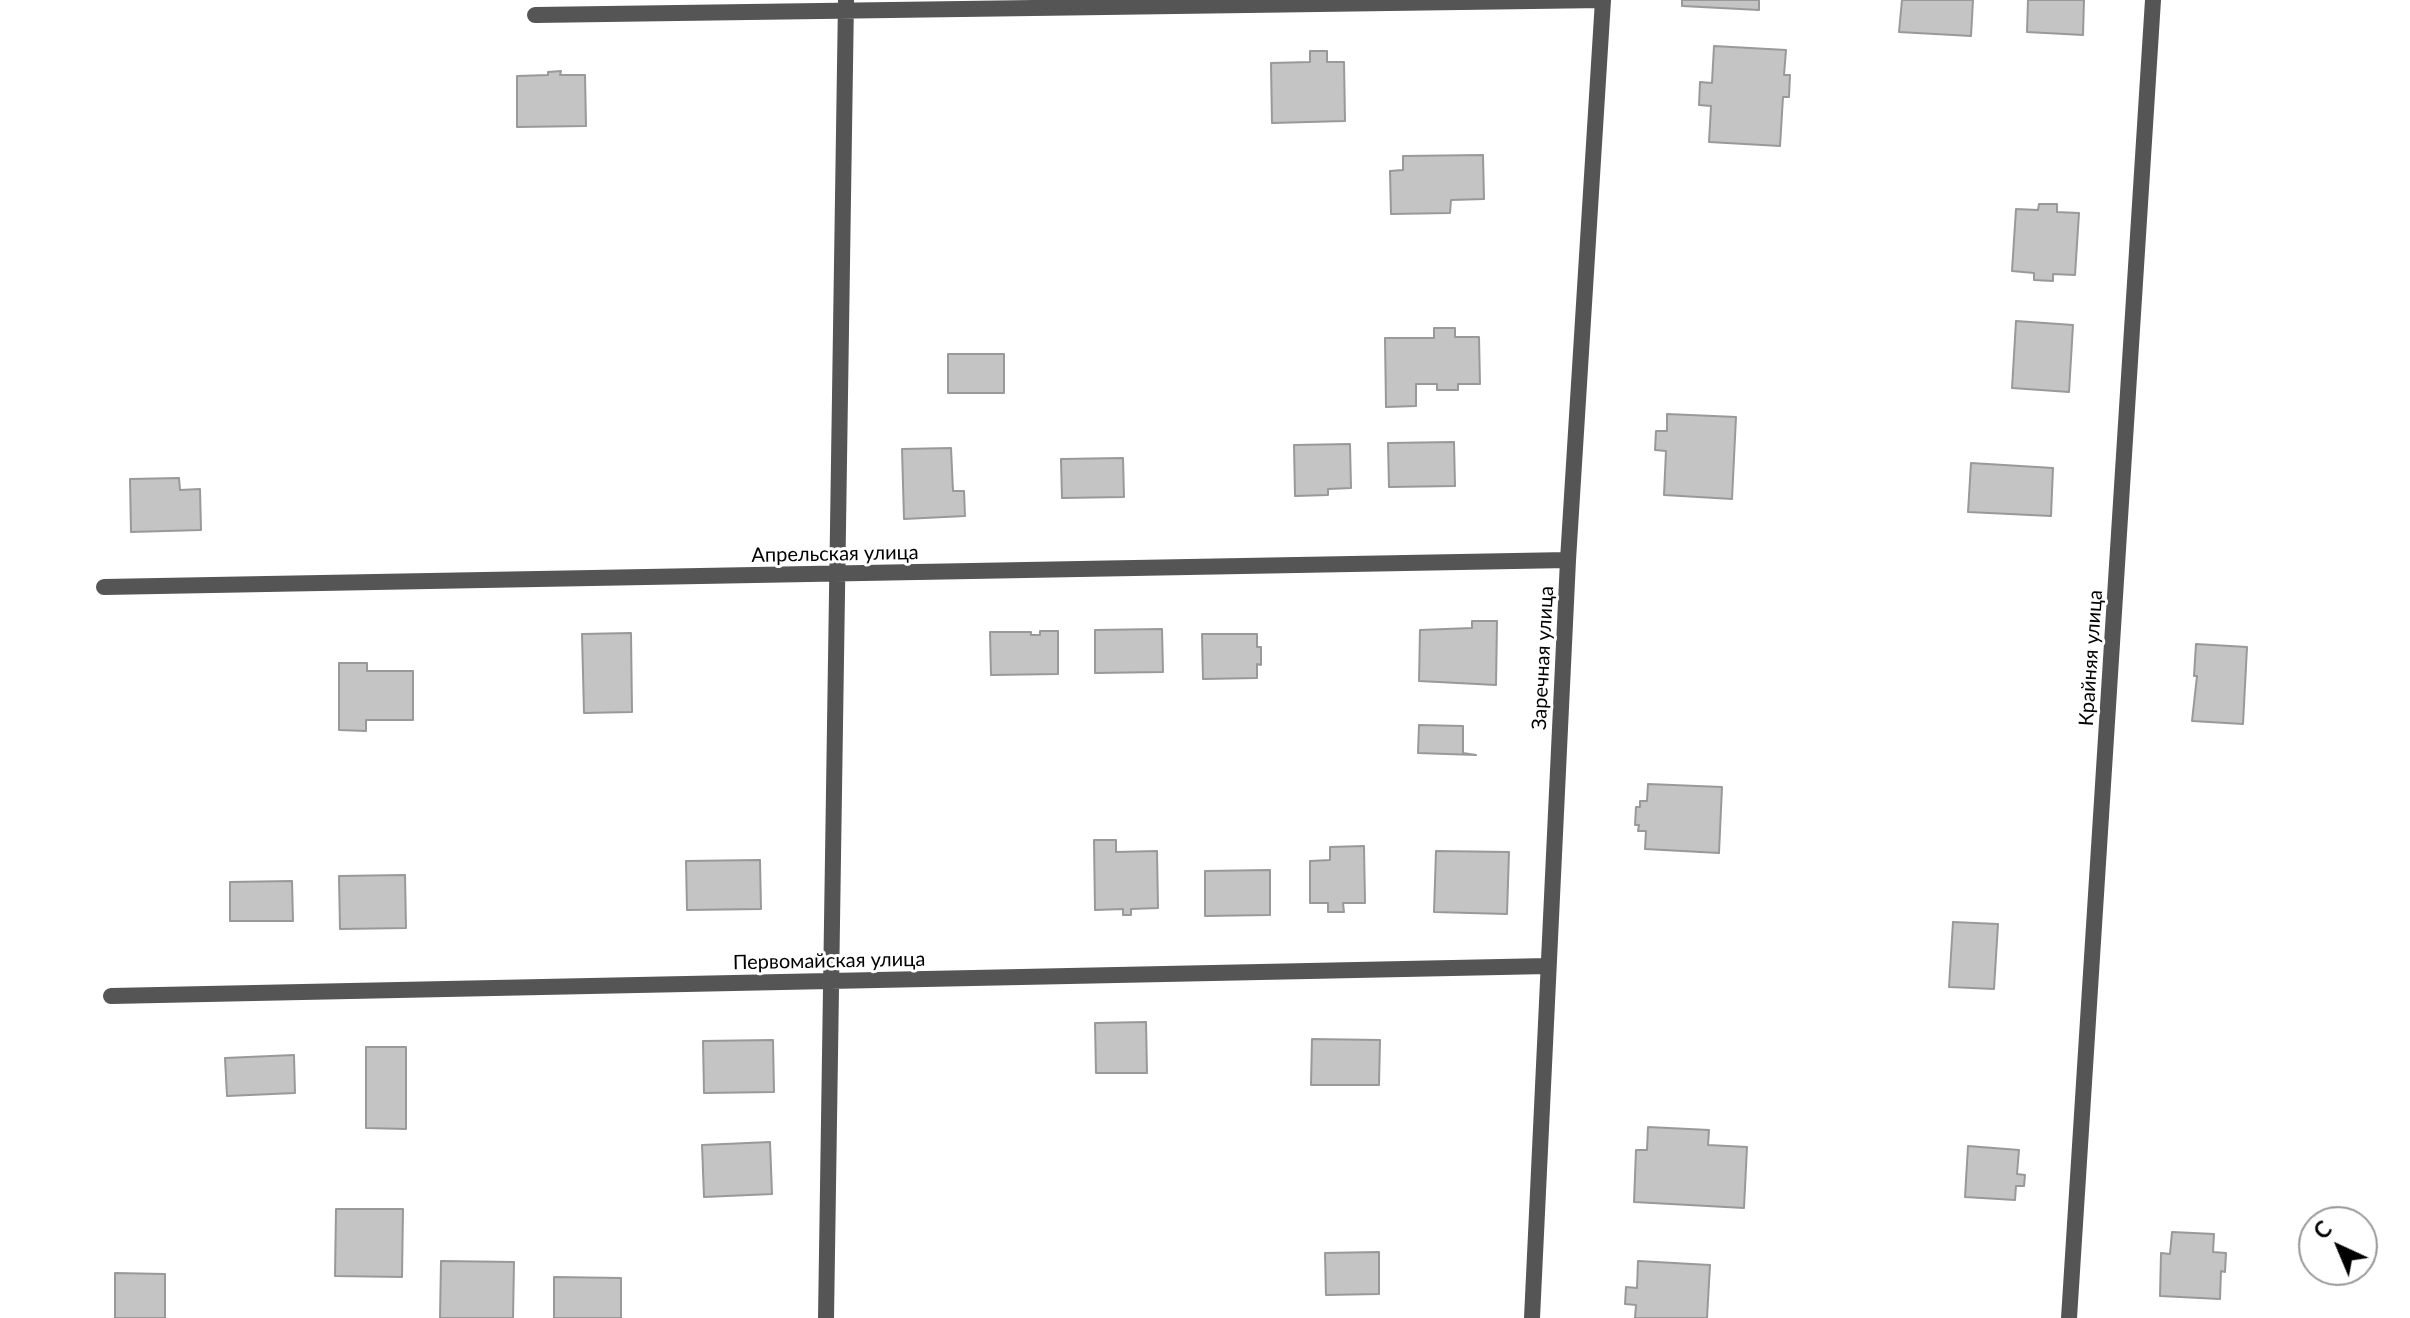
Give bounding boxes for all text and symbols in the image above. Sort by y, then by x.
street label: Апрельская улица [751,541,919,567]
street label: Заречная улица [1527,585,1559,731]
street label: Крайняя улица [2074,589,2108,727]
street label: Первомайская улица [733,947,925,975]
north arrow [2298,1206,2378,1286]
text: С [2308,1215,2337,1245]

